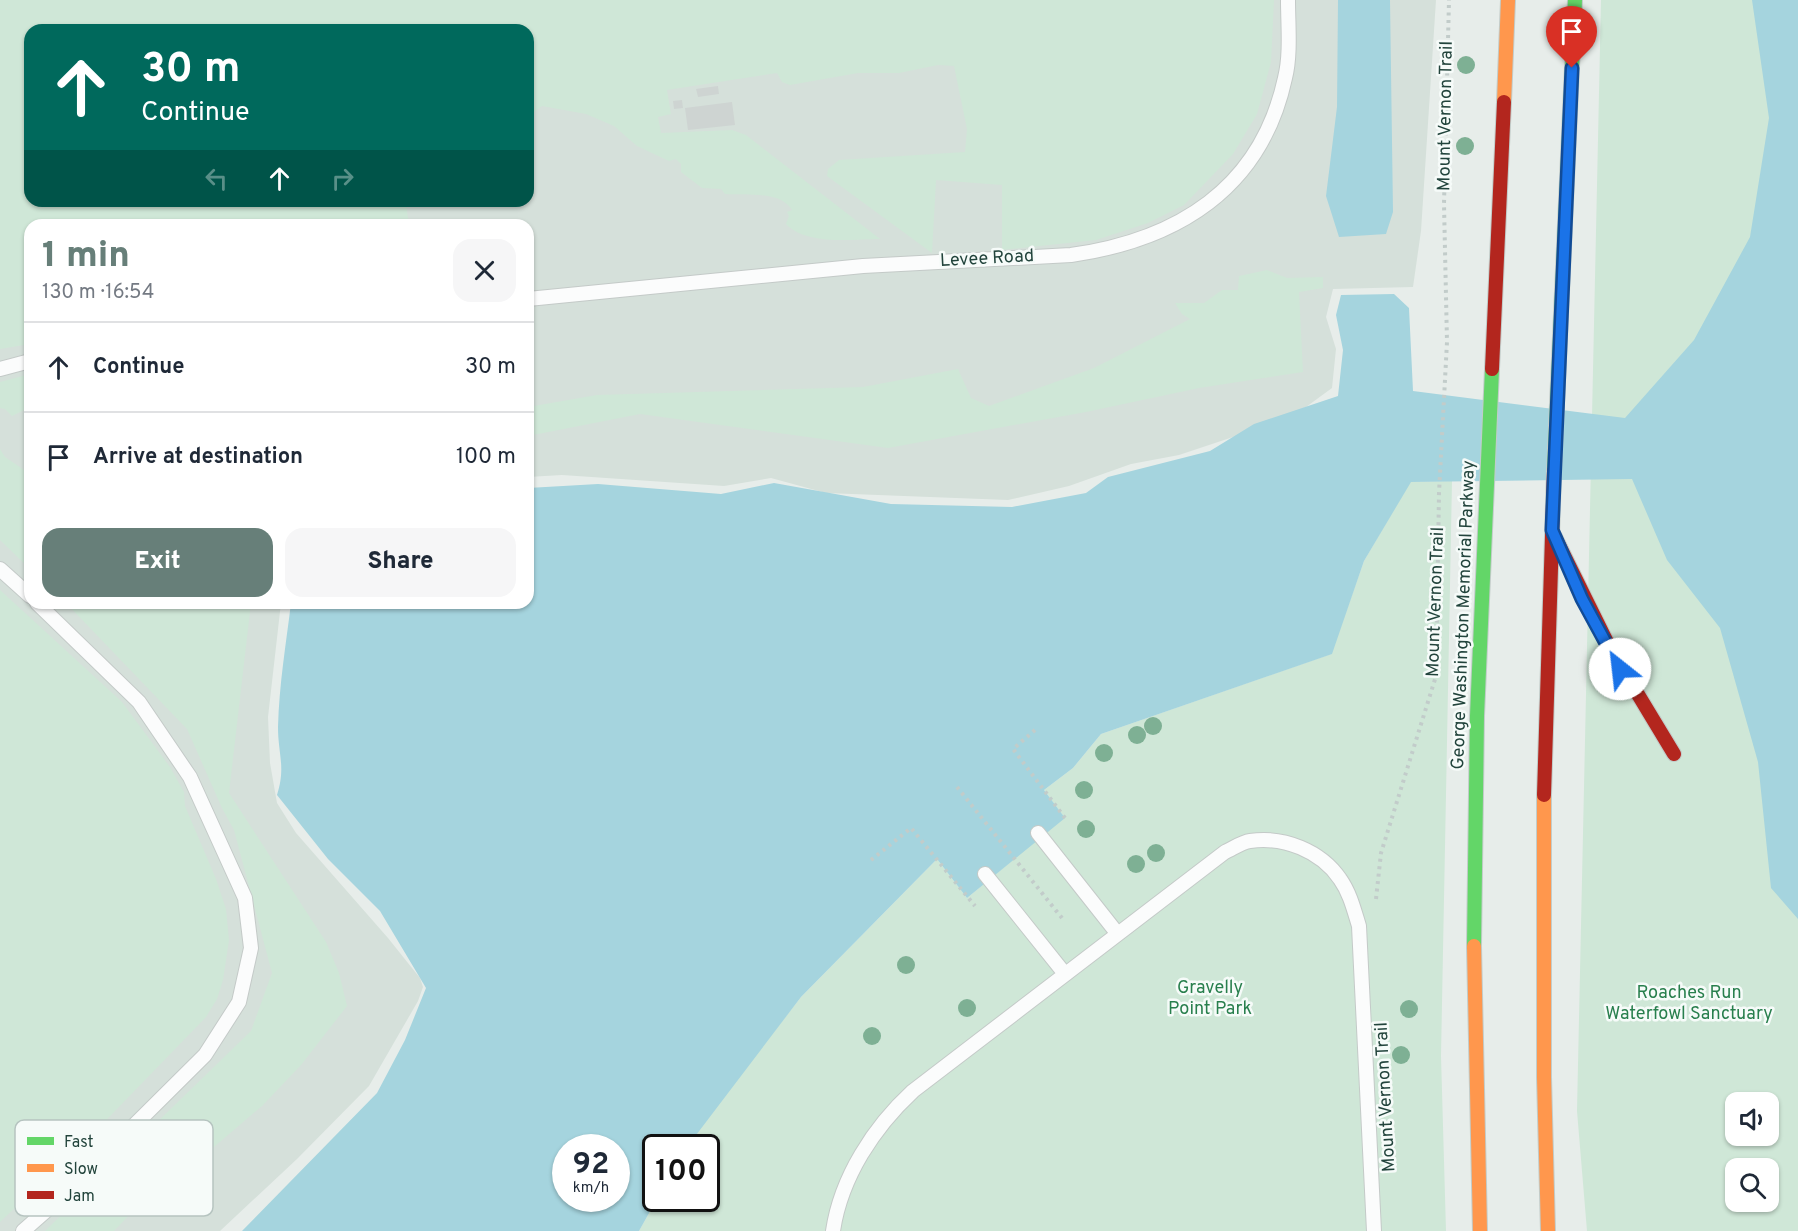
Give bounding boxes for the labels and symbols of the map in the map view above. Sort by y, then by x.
pin [1546,6,1597,68]
street label: Mount Vernon Trail [1433,41,1459,191]
street label: Levee Road [939,245,1035,273]
street label: George Washington Memorial Parkway [1447,460,1481,770]
street label: Mount Vernon Trail [1422,527,1450,677]
position arrow [1588,637,1652,701]
park label: Gravelly Point Park [1168,977,1252,1021]
park label: Roaches Run Waterfowl Sanctuary [1605,982,1773,1026]
street label: Mount Vernon Trail [1371,1021,1401,1173]
legend [15,1120,213,1216]
text: Fast [64,1133,94,1153]
speed limit sign: 100 [642,1134,720,1212]
text: Slow [64,1160,98,1180]
text: Jam [64,1187,95,1207]

